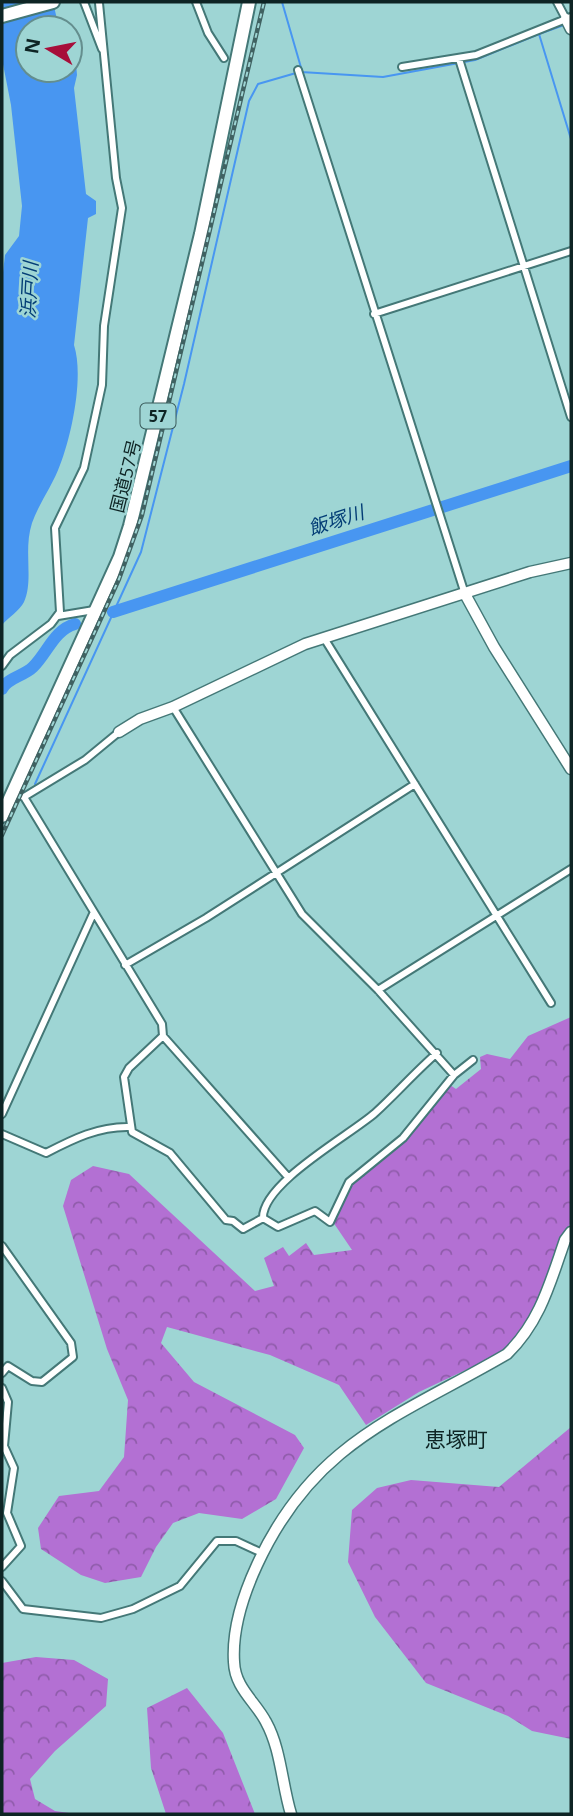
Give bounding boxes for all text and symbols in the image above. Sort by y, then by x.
north arrow [14,14,84,84]
text: N [18,36,46,56]
water label: 浜戸川 [15,259,44,319]
road number: 57 [140,404,176,428]
street label: 国道57号 [104,437,146,515]
water label: 飯塚川 [305,498,369,541]
district label: 恵塚町 [425,1425,488,1453]

